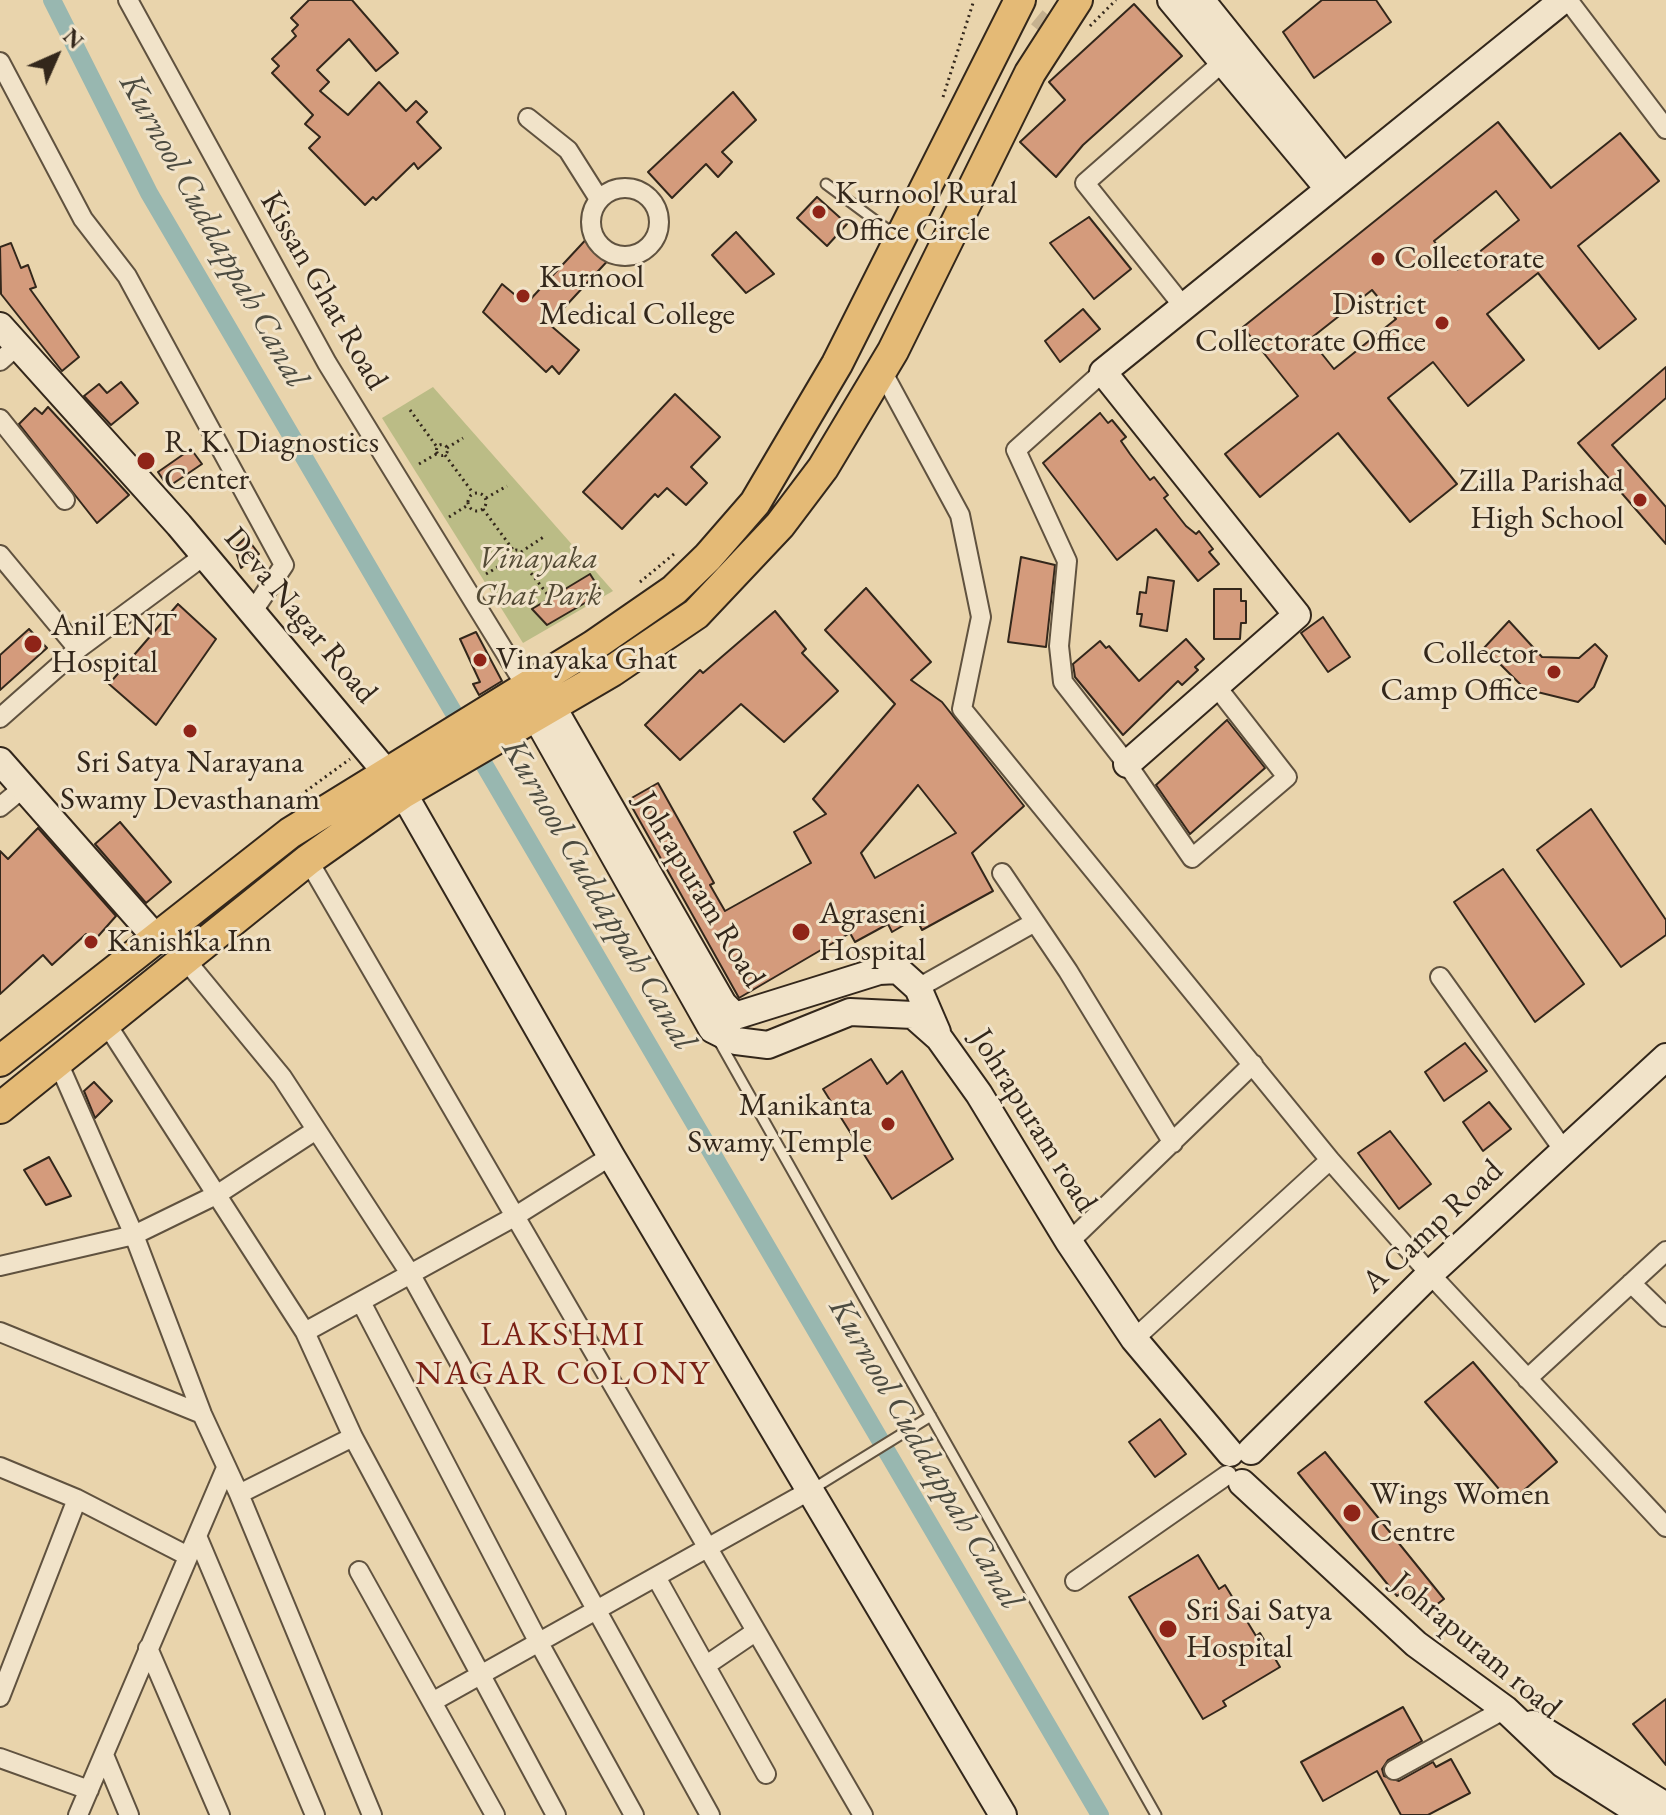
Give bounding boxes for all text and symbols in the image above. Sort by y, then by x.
north arrow [16,16,96,96]
text: N [57,22,90,55]
water label: Kurnool Cuddappah Canal [110,67,316,395]
place label: Kurnool Rural Office Circle [835,175,1017,250]
street label: Kissan Ghat Road [251,185,395,397]
marker: Kurnool Rural Office Circle [810,203,828,221]
place label: Collectorate [1394,240,1544,278]
marker: Collectorate [1369,250,1387,268]
place label: Kurnool Medical College [539,259,735,334]
place label: District Collectorate Office [1195,286,1426,361]
marker: Kurnool Medical College [514,287,532,305]
marker: District Collectorate Office [1433,314,1451,332]
place label: R. K. Diagnostics Center [164,424,379,499]
marker: R. K. Diagnostics Center [135,450,157,472]
place label: Zilla Parishad High School [1459,463,1624,538]
marker: Zilla Parishad High School [1631,491,1649,509]
street label: Deva Nagar Road [215,520,385,712]
park label: Vinayaka Ghat Park [474,540,602,615]
place label: Anil ENT Hospital [51,607,177,682]
marker: Anil ENT Hospital [22,633,44,655]
place label: Collector Camp Office [1380,635,1538,710]
place label: Vinayaka Ghat [496,641,677,679]
marker: Vinayaka Ghat [471,651,489,669]
marker: Collector Camp Office [1545,663,1563,681]
marker: Sri Satya Narayana Swamy Devasthanam [181,722,199,740]
water label: Kurnool Cuddappah Canal [492,732,704,1058]
place label: Sri Satya Narayana Swamy Devasthanam [60,744,320,819]
street label: Johrapuram Road [626,785,772,995]
place label: Agraseni Hospital [819,895,926,970]
marker: Agraseni Hospital [790,921,812,943]
place label: Kanishka Inn [107,923,272,961]
marker: Kanishka Inn [82,933,100,951]
street label: Johrapuram road [961,1022,1105,1220]
place label: Manikanta Swamy Temple [687,1087,872,1162]
marker: Manikanta Swamy Temple [879,1115,897,1133]
street label: A Camp Road [1354,1152,1512,1302]
water label: Kurnool Cuddappah Canal [819,1291,1031,1617]
district label: LAKSHMI NAGAR COLONY [415,1316,711,1396]
place label: Wings Women Centre [1370,1476,1550,1551]
marker: Wings Women Centre [1341,1502,1363,1524]
street label: Johrapuram road [1384,1564,1568,1728]
place label: Sri Sai Satya Hospital [1186,1592,1332,1667]
marker: Sri Sai Satya Hospital [1157,1618,1179,1640]

